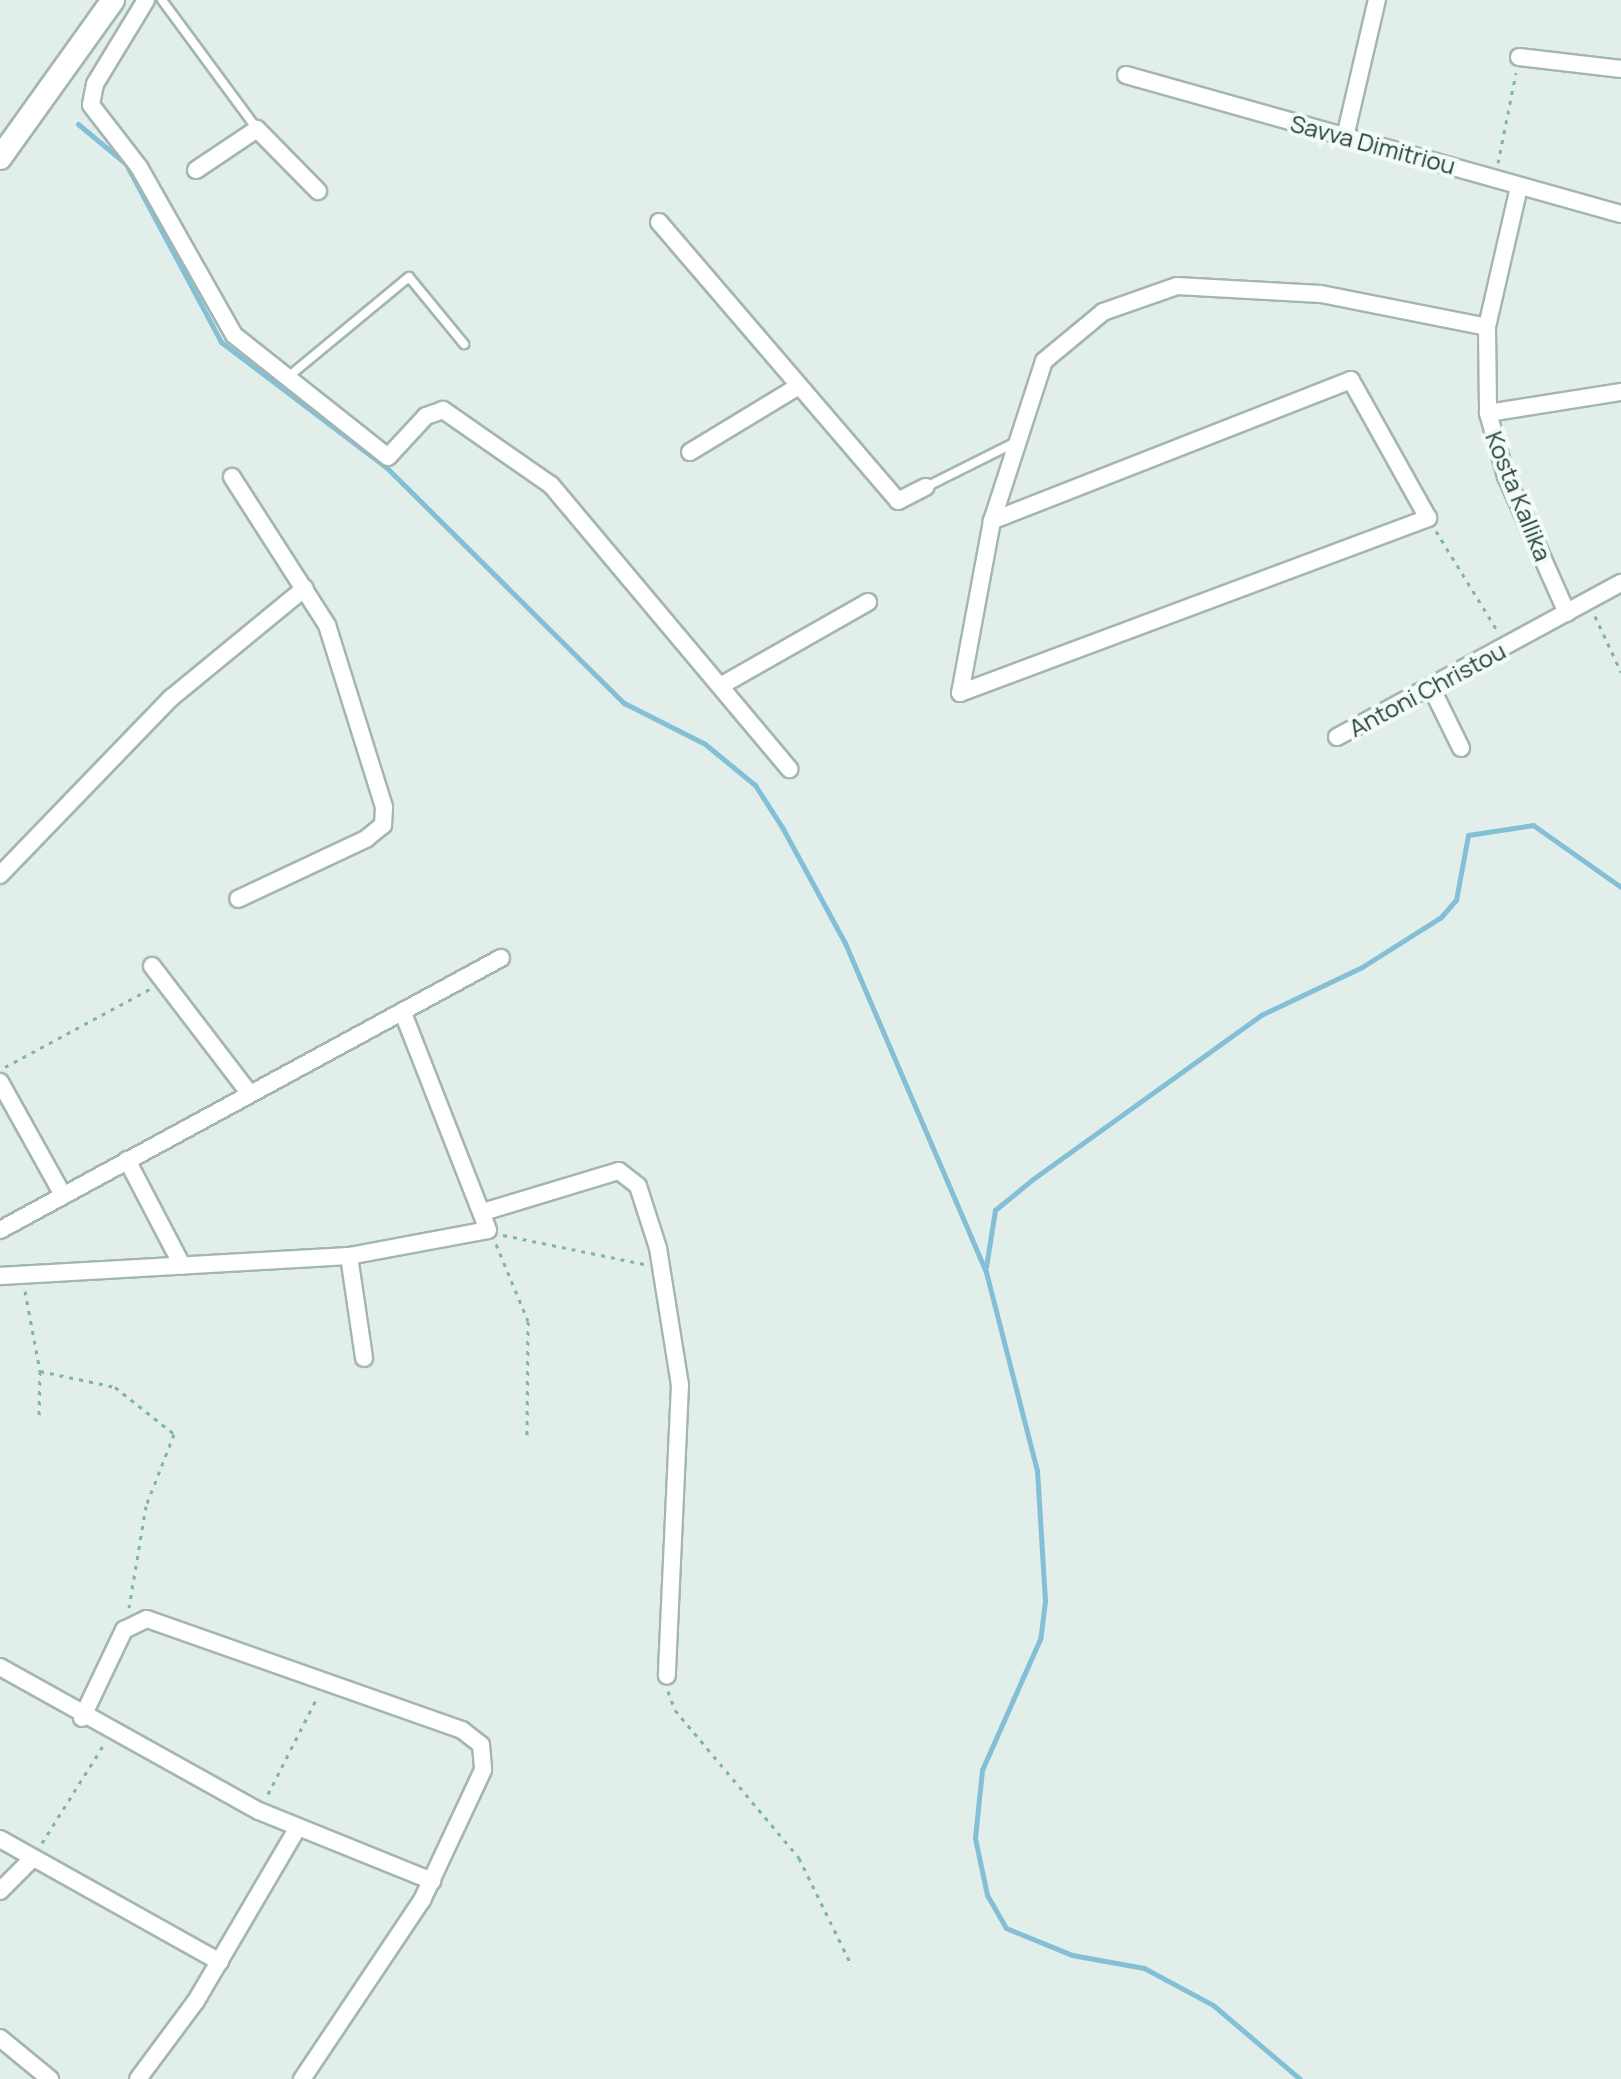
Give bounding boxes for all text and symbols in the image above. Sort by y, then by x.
street label: Savva Dimitriou [1287,108,1459,180]
street label: Kosta Kallika [1480,427,1558,565]
street label: Antoni Christou [1344,636,1510,742]

